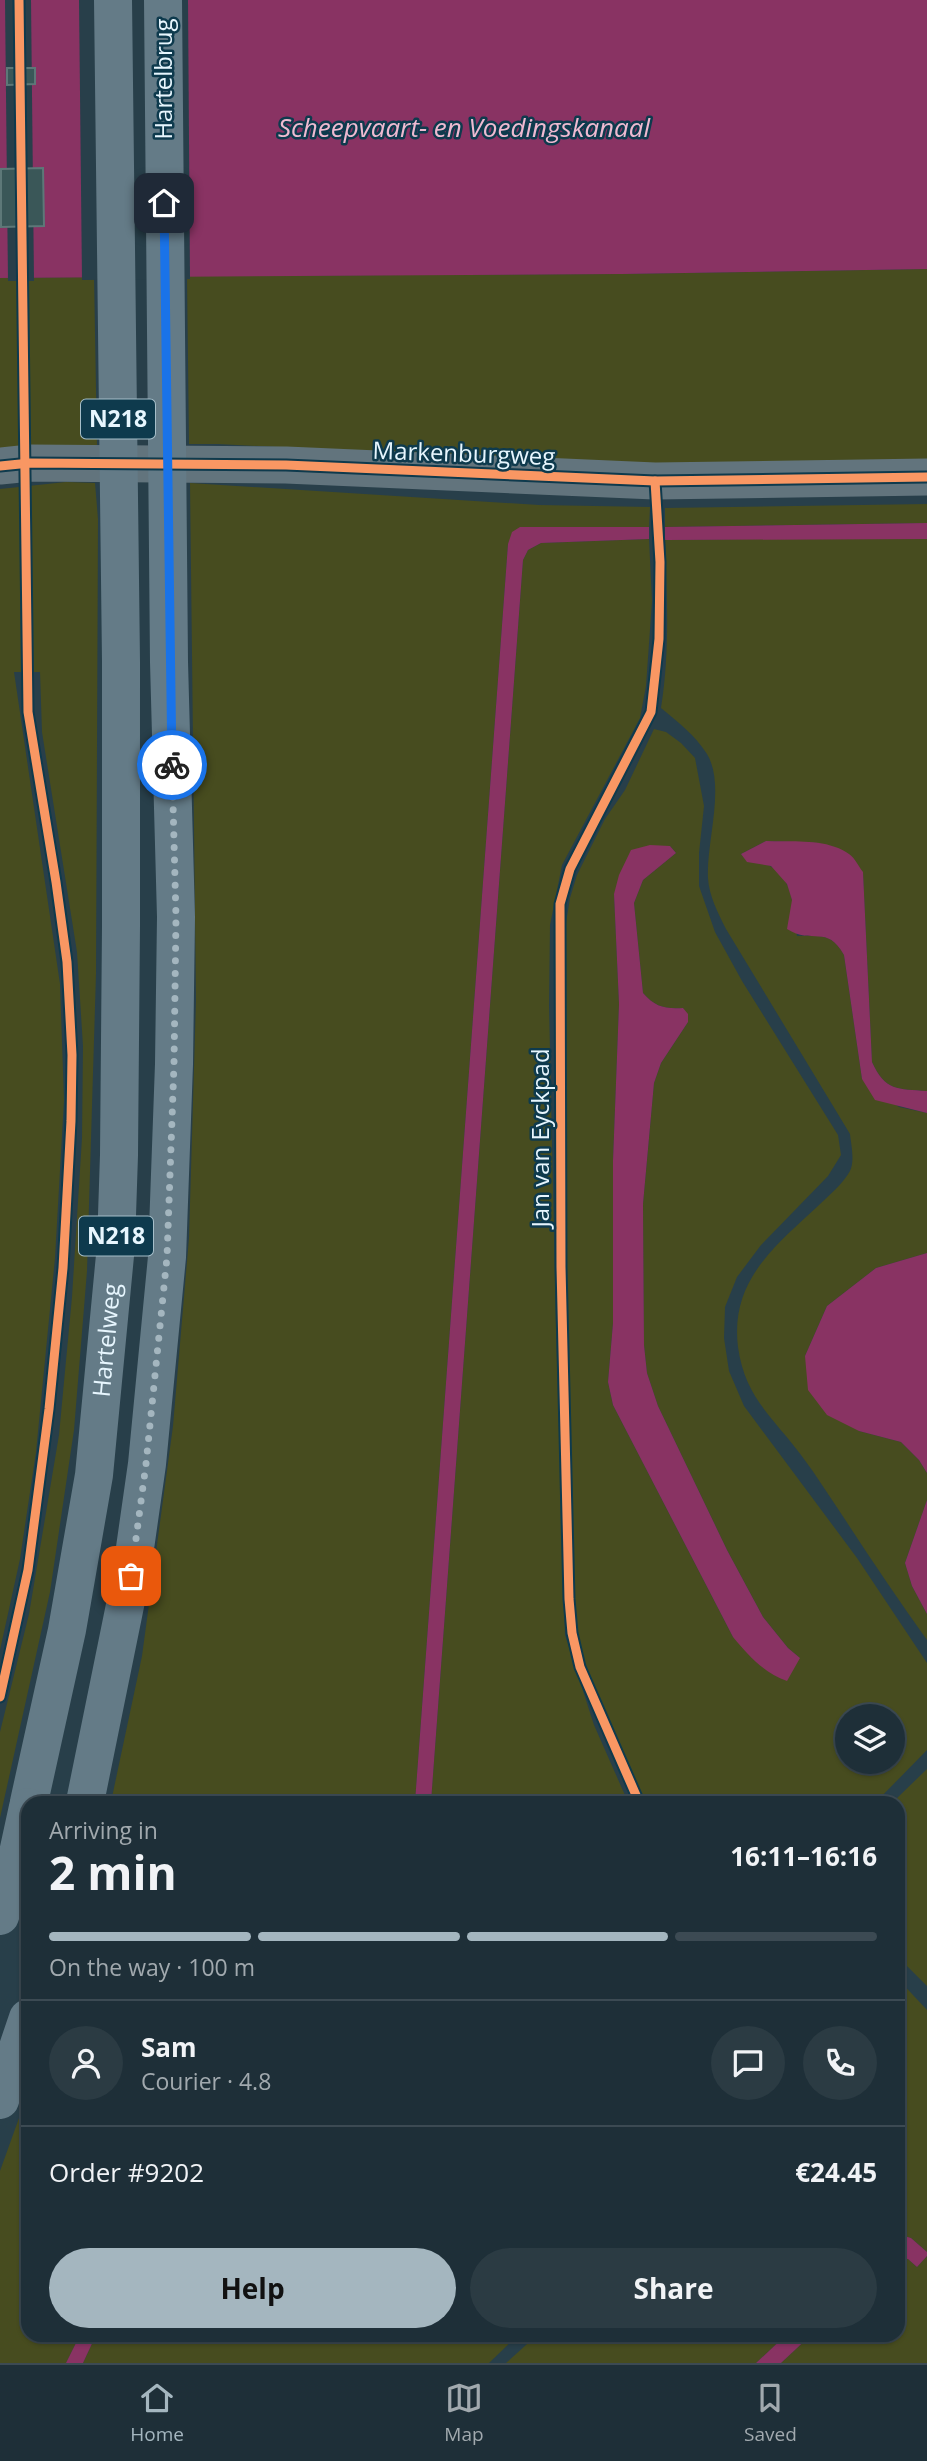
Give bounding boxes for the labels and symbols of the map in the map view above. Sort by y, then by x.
street label: Hartelbrug [146,18,179,140]
water label: Scheepvaart- en Voedingskanaal [278,109,651,145]
pin [134,173,194,233]
road number: N218 [81,400,155,438]
street label: Markenburgweg [372,433,556,472]
courier [137,730,207,800]
street label: Jan van Eyckpad [523,1048,556,1230]
road number: N218 [79,1217,153,1256]
street label: Hartelweg [84,1282,127,1398]
pin [101,1546,161,1606]

